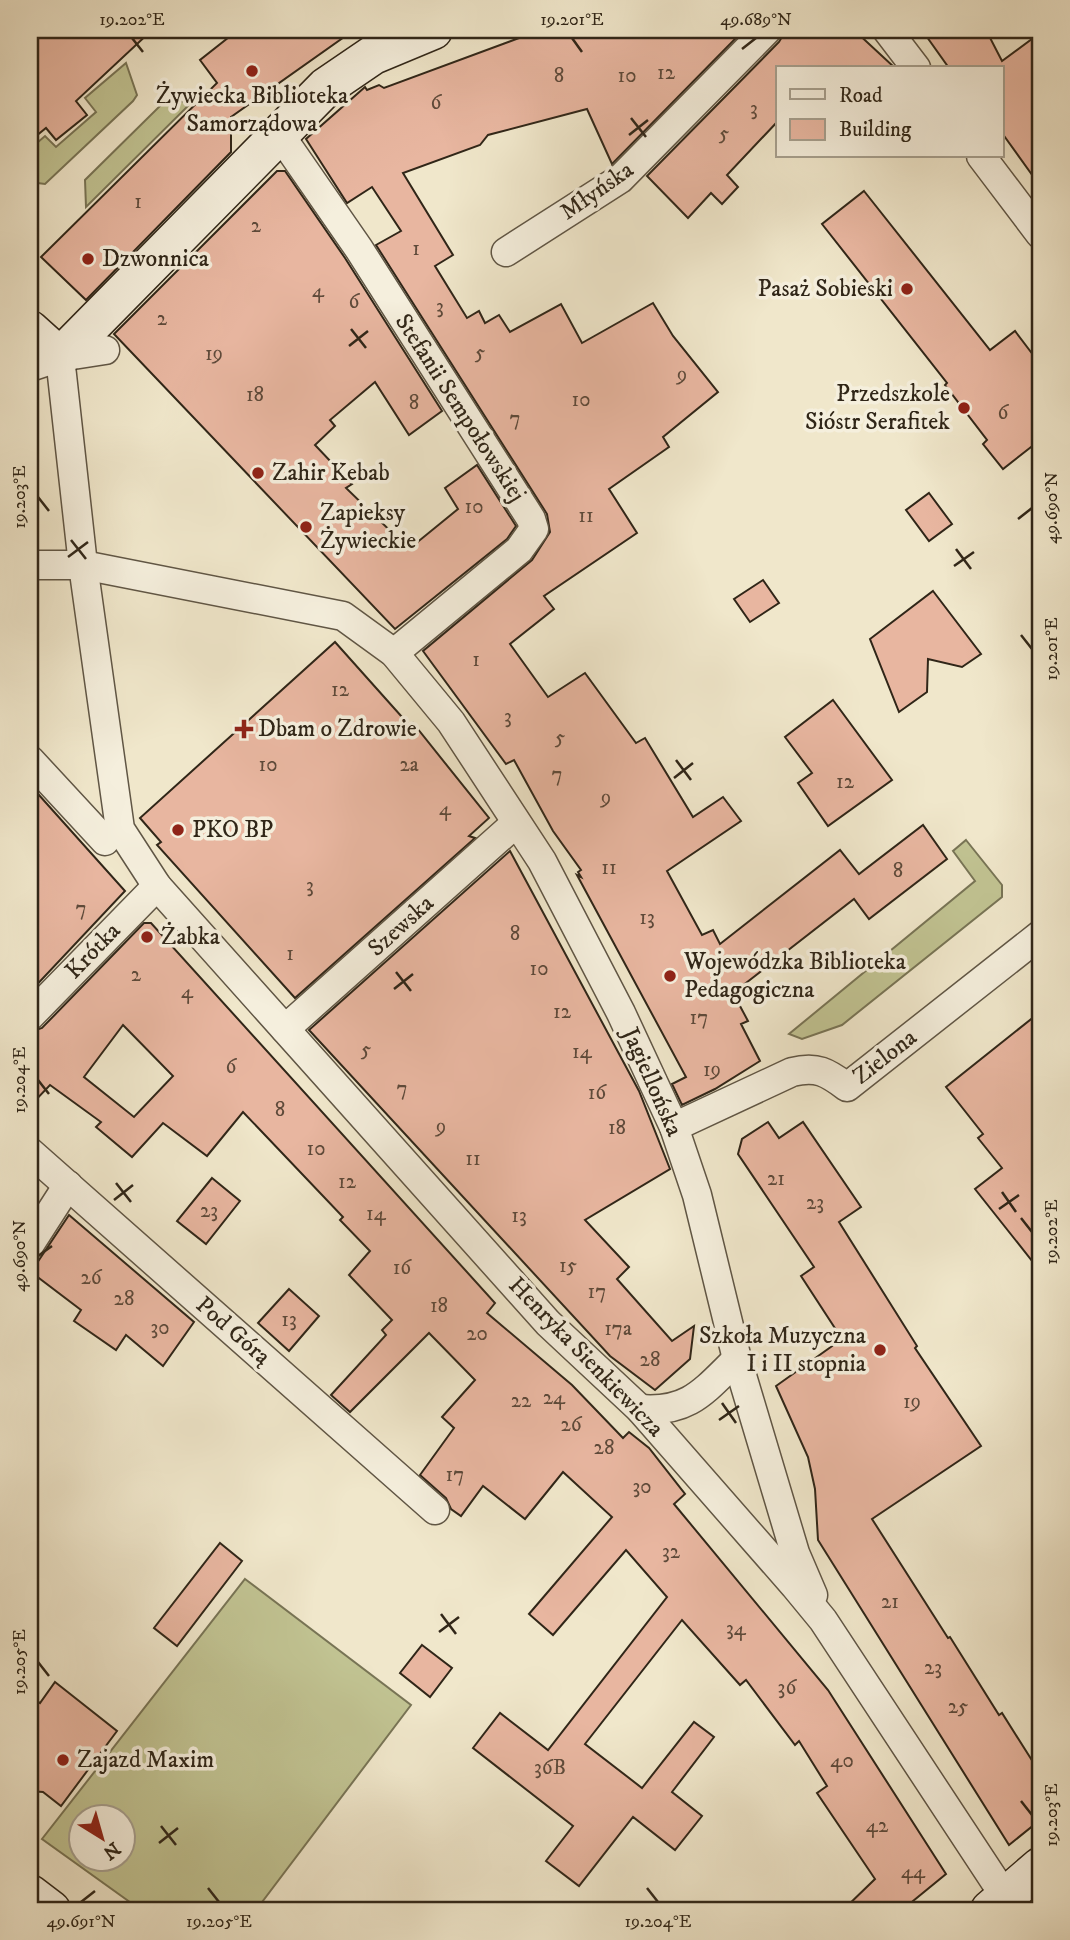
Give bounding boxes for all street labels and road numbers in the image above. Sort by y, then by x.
street label: Młyńska [554,154,640,227]
street label: Stefanii Sempołowskiej [388,308,532,508]
street label: Szewska [362,888,441,963]
street label: Krótka [59,916,128,986]
street label: Jagiellońska [614,1021,690,1142]
street label: Zielona [847,1022,924,1091]
street label: Henryka Sienkiewicza [502,1271,671,1444]
street label: Pod Górą [189,1290,277,1372]

